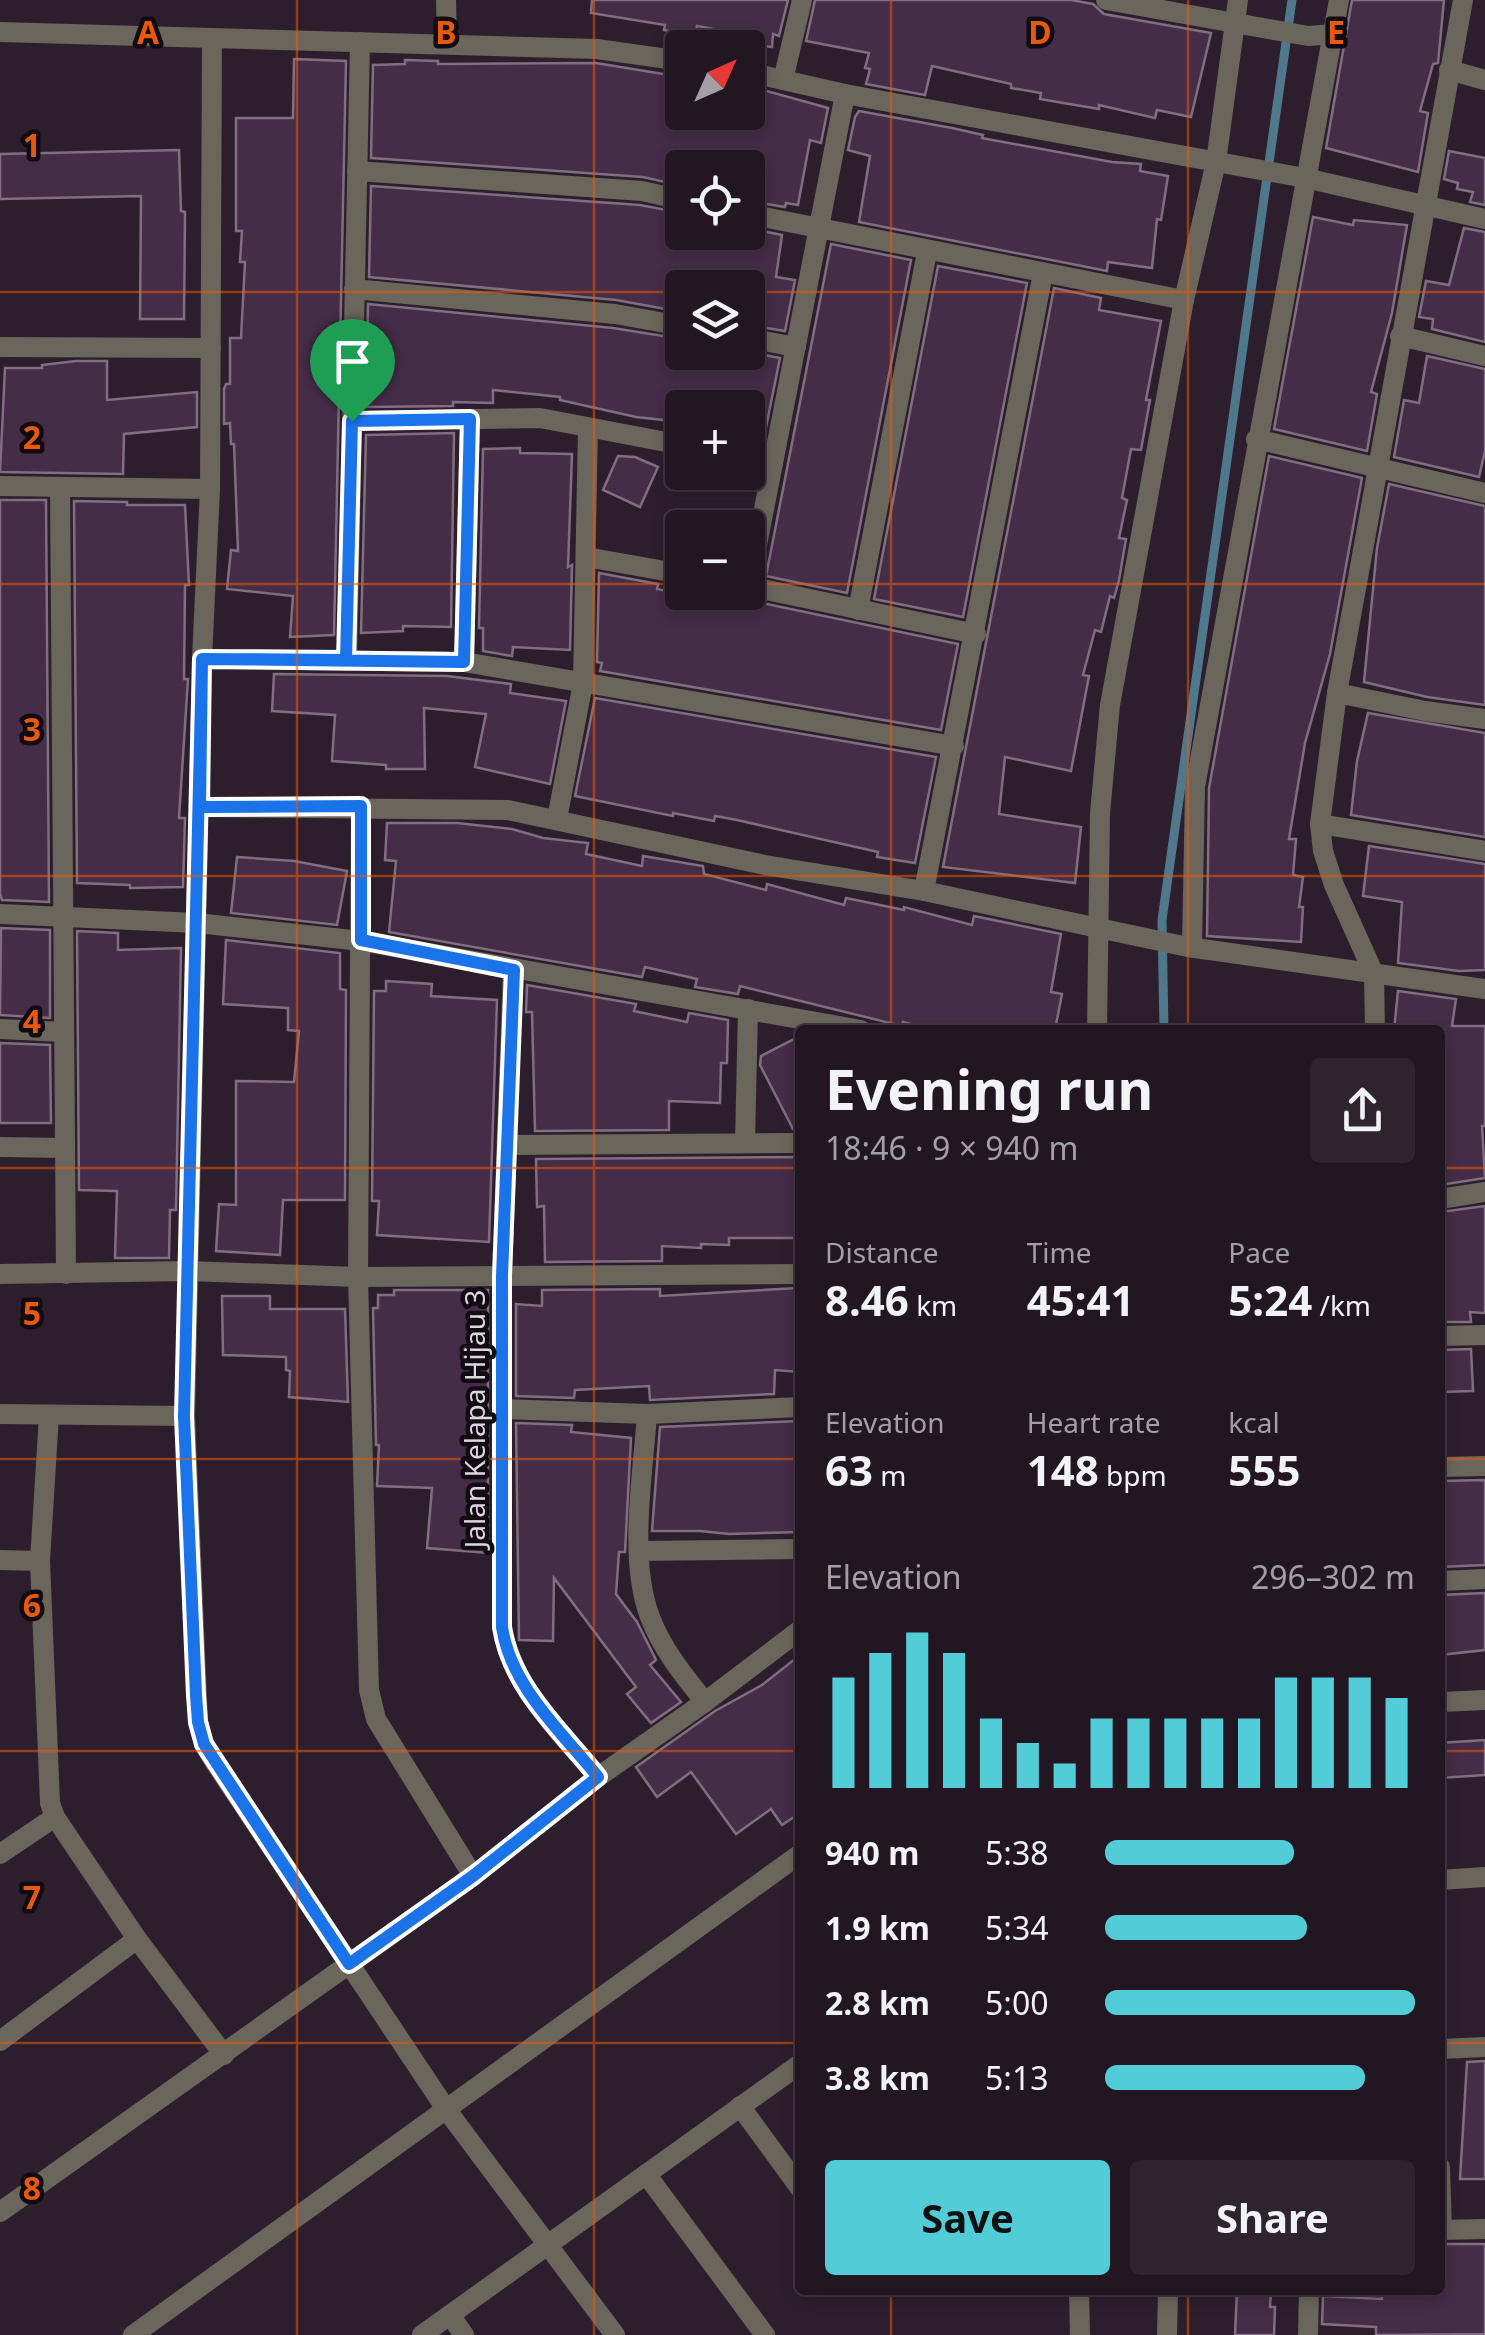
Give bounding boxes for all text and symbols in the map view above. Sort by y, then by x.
text: A [137,10,160,53]
text: B [435,10,457,53]
text: D [1028,10,1052,53]
text: E [1327,10,1345,53]
north arrow [665,30,765,130]
map controls [665,30,765,610]
text: 1 [23,123,41,166]
button: locate [665,150,765,250]
button: layers [665,270,765,370]
pin [310,319,395,422]
icon: arrive [325,334,380,389]
button: + [665,390,765,490]
text: 2 [23,415,41,458]
button: − [665,510,765,610]
text: 3 [23,707,41,750]
text: 4 [23,999,41,1042]
text: Evening run [825,1051,1153,1126]
button: share [1310,1058,1415,1163]
text: 18:46 · 9 × 940 m [825,1126,1078,1169]
text: Distance [825,1233,938,1271]
text: Time [1027,1233,1091,1271]
text: Pace [1228,1233,1290,1271]
text: 8.46 [825,1271,909,1328]
text: 45:41 [1027,1271,1135,1328]
text: 5:24 [1228,1271,1312,1328]
text: km [909,1286,957,1324]
text: /km [1312,1286,1371,1324]
street label: Jalan Kelapa Hijau 3 [455,1290,493,1551]
text: 5 [23,1291,41,1334]
text: Elevation [825,1403,945,1441]
text: Heart rate [1027,1403,1160,1441]
text: kcal [1228,1403,1280,1441]
text: 63 [825,1441,873,1498]
text: 148 [1027,1441,1099,1498]
text: 555 [1228,1441,1300,1498]
text: m [873,1456,907,1494]
text: bpm [1099,1456,1167,1494]
text: Elevation [825,1555,962,1598]
text: 296–302 m [1251,1555,1415,1598]
text: 6 [23,1583,41,1626]
text: 940 m [825,1831,919,1874]
text: 5:38 [985,1831,1049,1874]
text: 7 [23,1875,41,1918]
text: 1.9 km [825,1906,930,1949]
text: 5:34 [985,1906,1049,1949]
text: 2.8 km [825,1981,930,2024]
text: 5:00 [985,1981,1049,2024]
text: 3.8 km [825,2056,930,2099]
text: 5:13 [985,2056,1049,2099]
button: Save [825,2160,1110,2275]
button: Share [1130,2160,1415,2275]
text: 8 [23,2166,41,2209]

